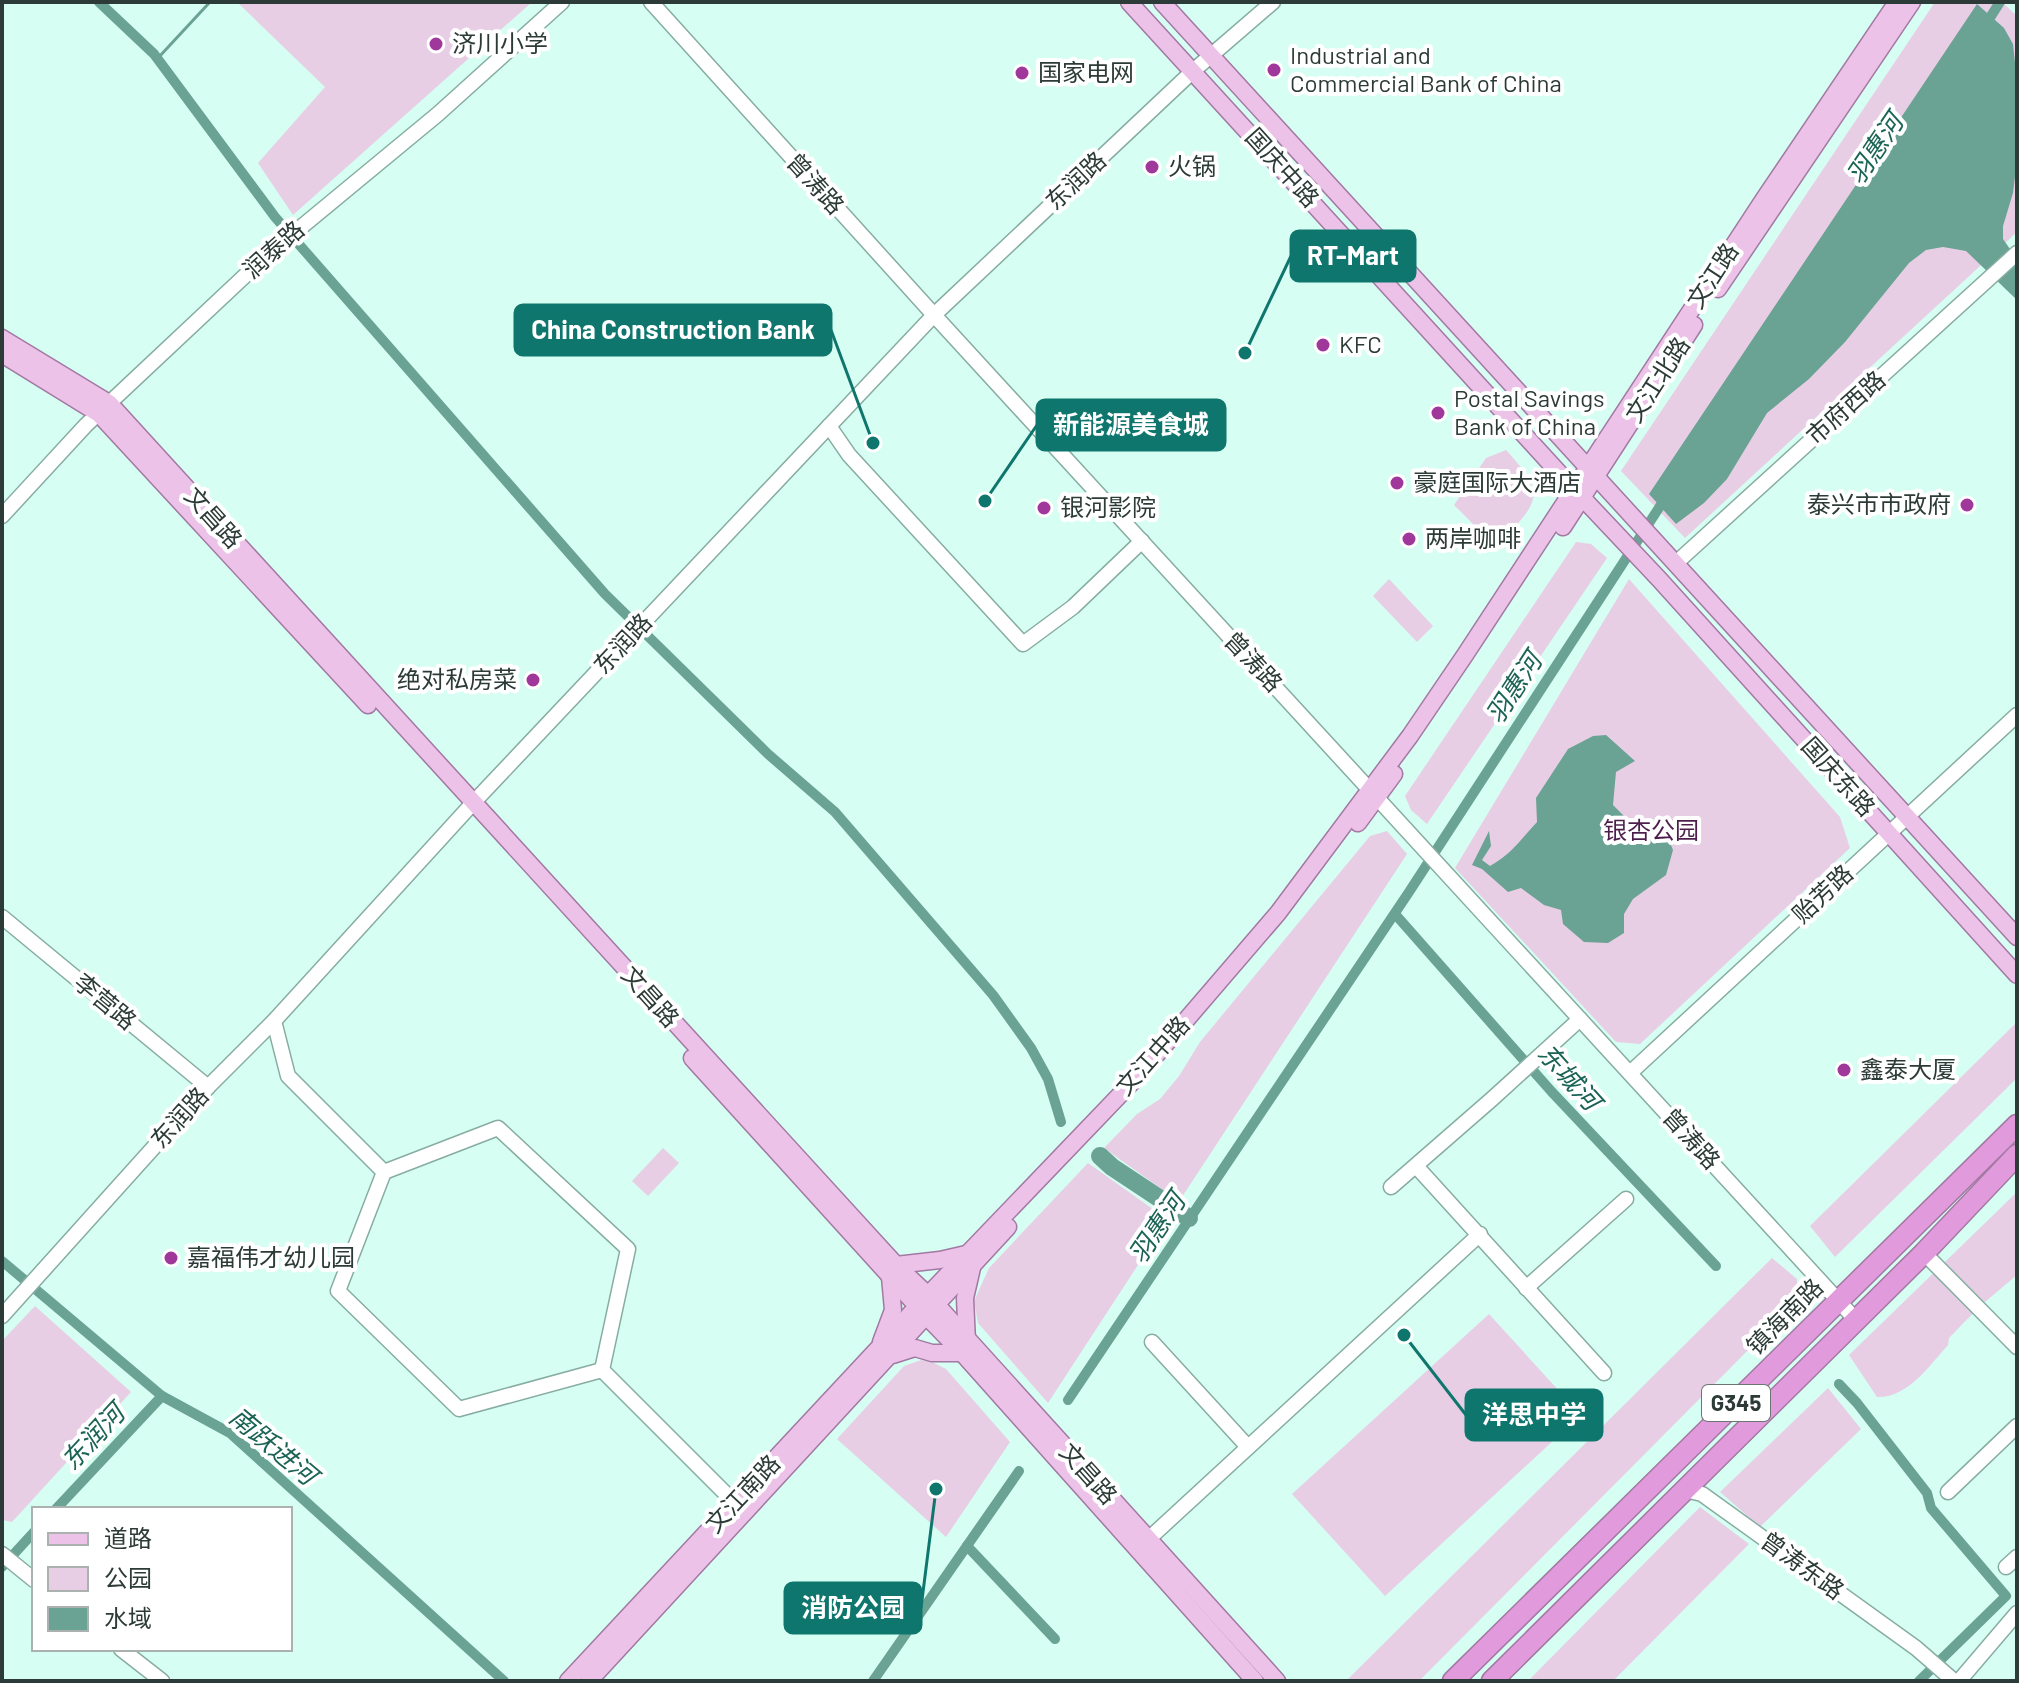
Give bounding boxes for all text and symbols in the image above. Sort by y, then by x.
place label: 济川小学 [452,28,548,57]
marker: 济川小学 [427,35,445,53]
place label: Industrial and Commercial Bank of China [1290,40,1562,97]
place label: 国家电网 [1038,57,1134,86]
marker: Industrial and Commercial Bank of China [1265,61,1283,79]
marker: 国家电网 [1013,64,1031,82]
water label: 羽惠河 [1839,103,1911,189]
street label: 国庆中路 [1240,122,1326,212]
street label: 东润路 [1039,145,1111,215]
street label: 曾涛路 [781,147,851,219]
place label: 火锅 [1168,151,1216,180]
marker: 火锅 [1143,158,1161,176]
street label: 润泰路 [237,214,309,284]
callout: RT-Mart [1291,231,1415,281]
street label: 文江路 [1680,237,1744,313]
text: RT-Mart [1307,239,1399,270]
callout: China Construction Bank [515,305,831,355]
text: China Construction Bank [531,313,815,344]
place label: KFC [1339,329,1382,358]
street label: 文江北路 [1618,331,1695,427]
marker: KFC [1314,336,1332,354]
street label: 市府西路 [1800,364,1890,450]
place label: Postal Savings Bank of China [1454,383,1604,440]
callout: 新能源美食城 [1037,400,1225,450]
marker: Postal Savings Bank of China [1429,404,1447,422]
text: 新能源美食城 [1053,408,1209,439]
place label: 豪庭国际大酒店 [1413,467,1581,496]
marker: 豪庭国际大酒店 [1388,474,1406,492]
street label: 文昌路 [179,481,249,553]
place label: 泰兴市市政府 [1807,489,1951,518]
place label: 银河影院 [1060,492,1156,521]
marker: 泰兴市市政府 [1958,496,1976,514]
marker: 银河影院 [1035,499,1053,517]
place label: 两岸咖啡 [1425,523,1521,552]
marker: 两岸咖啡 [1400,530,1418,548]
street label: 东润路 [587,607,657,679]
street label: 曾涛路 [1219,625,1289,697]
water label: 羽惠河 [1478,642,1550,728]
place label: 绝对私房菜 [397,664,517,693]
marker: 绝对私房菜 [524,671,542,689]
street label: 国庆东路 [1796,731,1882,821]
park label: 银杏公园 [1603,815,1699,844]
street label: 贻芳路 [1786,858,1858,928]
street label: 文昌路 [616,960,686,1032]
street label: 李营路 [69,967,143,1035]
street label: 文江中路 [1109,1010,1195,1100]
water label: 东城河 [1532,1037,1611,1119]
place label: 鑫泰大厦 [1860,1054,1956,1083]
marker: 鑫泰大厦 [1835,1061,1853,1079]
street label: 东润路 [144,1081,214,1153]
street label: 曾涛路 [1657,1102,1727,1174]
water label: 羽惠河 [1121,1182,1193,1268]
place label: 嘉福伟才幼儿园 [187,1242,355,1271]
marker: 嘉福伟才幼儿园 [162,1249,180,1267]
street label: 镇海南路 [1740,1272,1828,1360]
road number: G345 [1702,1385,1770,1421]
callout: 洋思中学 [1466,1390,1602,1440]
water label: 东润河 [54,1393,133,1475]
text: 洋思中学 [1482,1398,1586,1429]
water label: 南跃进河 [224,1400,328,1493]
street label: 文昌路 [1054,1437,1124,1509]
street label: 文江南路 [699,1448,785,1538]
legend [32,1507,292,1651]
text: 道路 [104,1523,152,1552]
street label: 曾涛东路 [1756,1525,1850,1605]
text: 公园 [104,1563,152,1592]
callout: 消防公园 [785,1583,921,1633]
text: 消防公园 [801,1591,905,1622]
text: 水域 [104,1603,152,1632]

